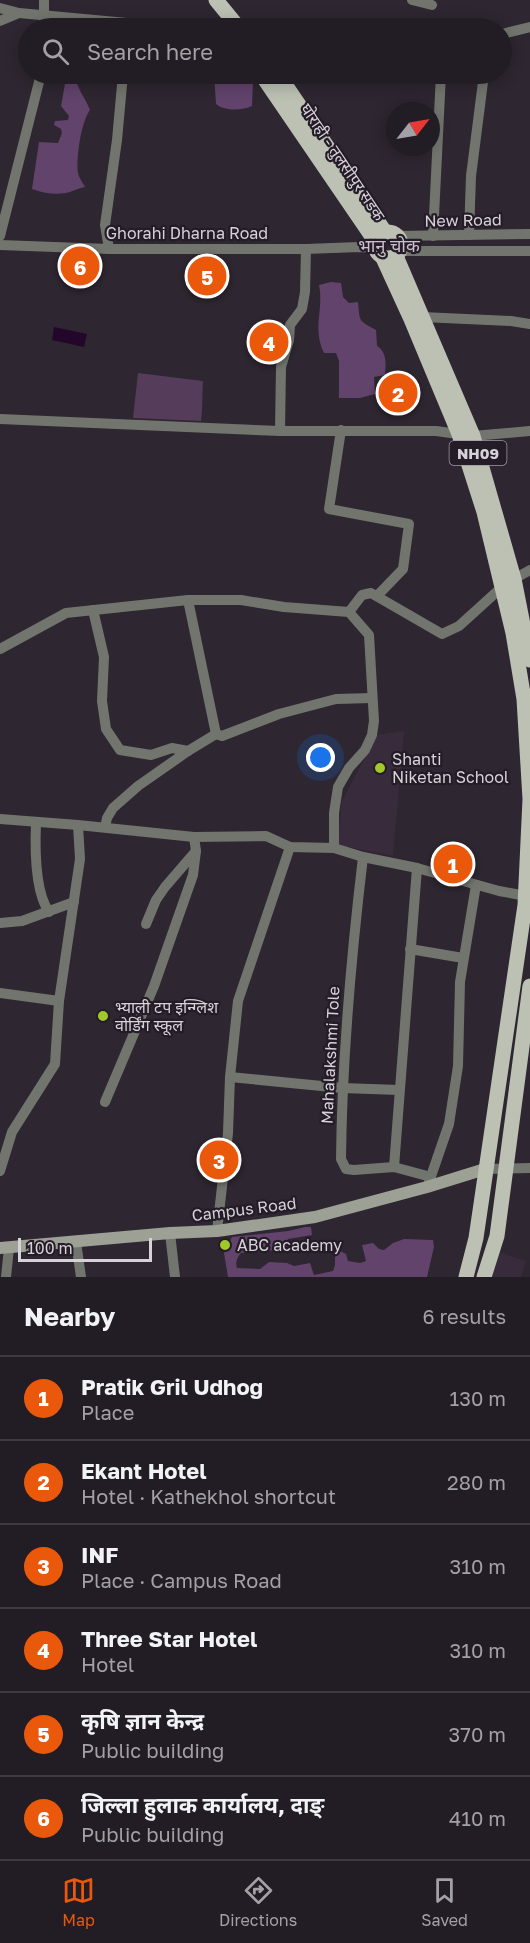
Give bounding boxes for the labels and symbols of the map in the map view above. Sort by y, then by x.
street label: घोराही - तुलसीपुर सडक [296,100,390,226]
north arrow [386,102,440,156]
street label: New Road [424,209,502,231]
street label: Ghorahi Dharna Road [106,223,268,243]
district label: भानु चोक [358,234,421,258]
pin: 6 [60,244,100,288]
pin: 5 [188,254,226,298]
pin: 4 [250,320,288,364]
pin: 2 [378,370,418,416]
road number: NH09 [450,441,506,465]
your location [306,743,335,772]
place label: Shanti Niketan School [392,749,509,787]
marker: Shanti Niketan School [373,761,387,775]
pin: 1 [434,842,472,886]
street label: Mahalakshmi Tole [316,986,344,1124]
place label: भ्याली टप इन्ग्लिश वोर्डिंग स्कूल [115,997,219,1036]
marker: भ्याली टप इन्ग्लिश वोर्डिंग स्कूल [96,1009,110,1023]
pin: 3 [200,1138,238,1182]
street label: Campus Road [191,1193,297,1225]
scale bar [18,1235,152,1262]
place label: ABC academy [237,1235,342,1255]
marker: ABC academy [218,1238,232,1252]

